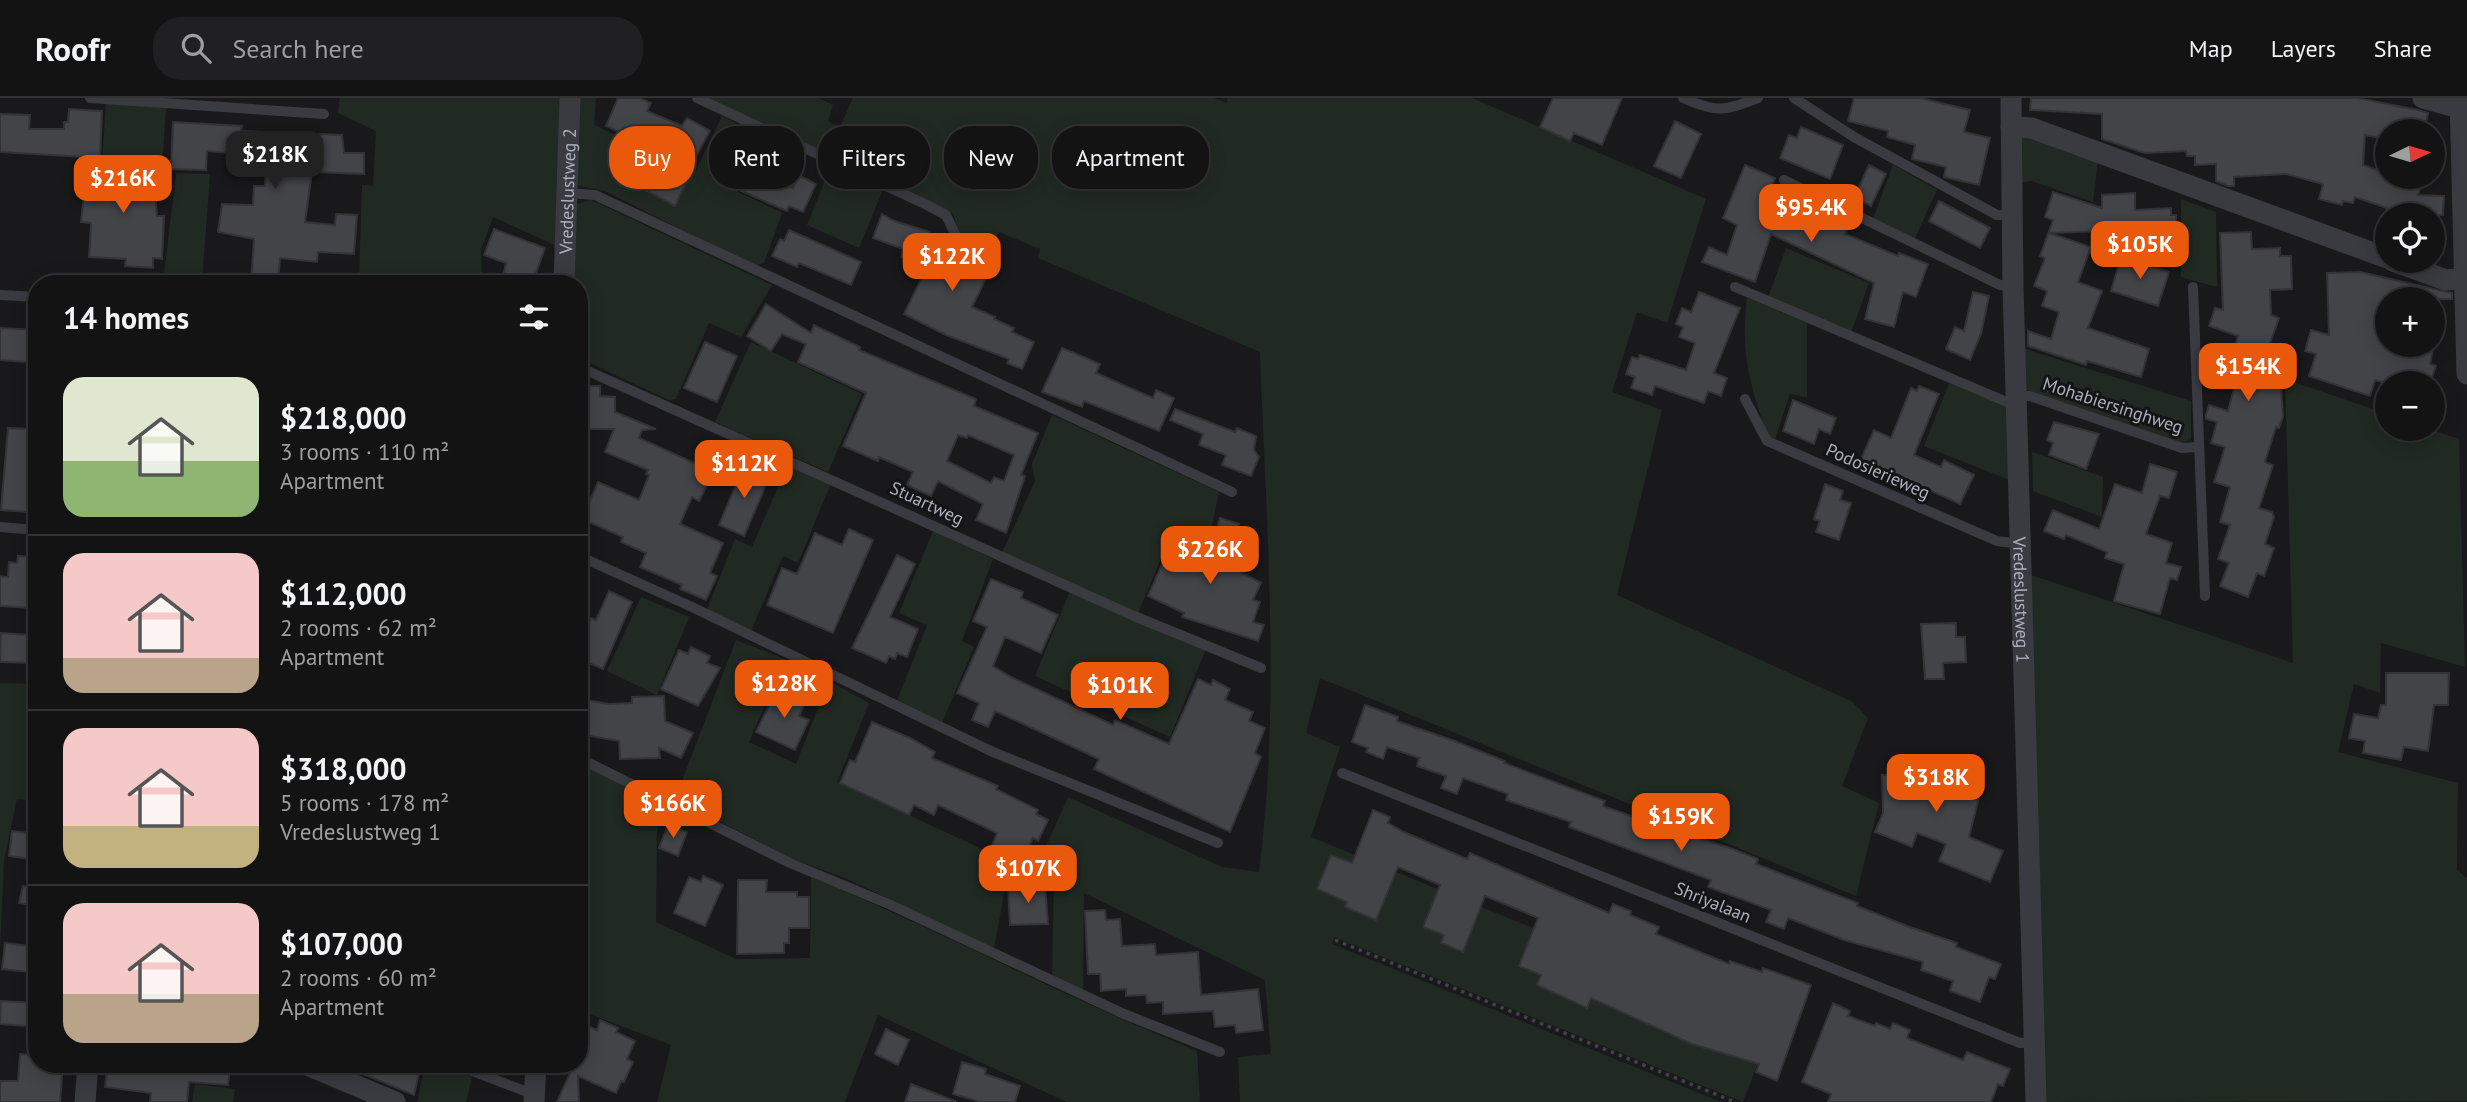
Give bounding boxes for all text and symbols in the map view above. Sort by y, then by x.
search box [153,17,643,80]
text: Roofr [35,27,111,70]
icon: search [177,29,215,67]
text: Search here [233,32,364,65]
text: Map [2189,33,2233,64]
text: Layers [2271,33,2336,64]
text: Share [2374,33,2432,64]
north arrow [2375,119,2445,189]
map controls [2375,119,2445,441]
chip: Buy [609,126,695,189]
chip: Rent [709,126,804,189]
chip: Filters [818,126,930,189]
chip: New [944,126,1038,189]
chip: Apartment [1052,126,1209,189]
street label: Vredeslustweg 2 [553,128,581,255]
pin: $218K [226,132,324,191]
text: $218K [242,139,308,168]
pin: $216K [74,156,172,215]
text: $216K [90,163,156,192]
pin: $95.4K [1754,184,1868,244]
text: $95.4K [1775,192,1847,221]
button: locate [2375,203,2445,273]
pin: $105K [2091,222,2189,281]
text: $105K [2107,229,2173,258]
pin: $122K [903,234,1001,293]
text: $122K [919,241,985,270]
button: + [2375,287,2445,357]
text: 14 homes [63,298,189,337]
icon: filters [515,298,553,336]
pin: $154K [2199,344,2297,403]
text: $154K [2215,351,2281,380]
button: − [2375,371,2445,441]
street label: Mohabiersinghweg [2040,372,2186,438]
text: $218,000 [280,398,407,437]
icon: home [119,405,203,489]
text: 3 rooms · 110 m² [280,437,449,466]
street label: Podosierieweg [1822,438,1934,504]
pin: $112K [695,440,793,500]
text: $112K [711,448,777,477]
text: Apartment [280,466,384,495]
street label: Stuartweg [886,476,968,530]
pin: $226K [1161,526,1259,586]
text: $226K [1177,534,1243,563]
street label: Vredeslustweg 1 [2009,536,2035,663]
text: $112,000 [280,574,407,613]
icon: home [119,581,203,665]
text: 2 rooms · 62 m² [280,613,437,642]
text: Apartment [280,642,384,671]
pin: $128K [735,660,833,720]
pin: $101K [1071,662,1169,722]
text: $128K [751,668,817,697]
text: $101K [1087,670,1153,699]
text: $318,000 [280,749,407,788]
pin: $318K [1887,754,1985,814]
icon: home [119,756,203,840]
text: $318K [1903,762,1969,791]
pin: $166K [624,780,722,840]
text: 5 rooms · 178 m² [280,788,449,817]
text: $166K [640,788,706,817]
pin: $159K [1632,794,1730,853]
text: $159K [1648,801,1714,830]
text: Vredeslustweg 1 [280,817,441,846]
pin: $107K [979,846,1077,905]
text: $107K [995,853,1061,882]
street label: Shriyalaan [1671,876,1755,928]
text: $107,000 [280,924,403,963]
icon: home [119,931,203,1015]
text: 2 rooms · 60 m² [280,963,437,992]
text: Apartment [280,992,384,1021]

